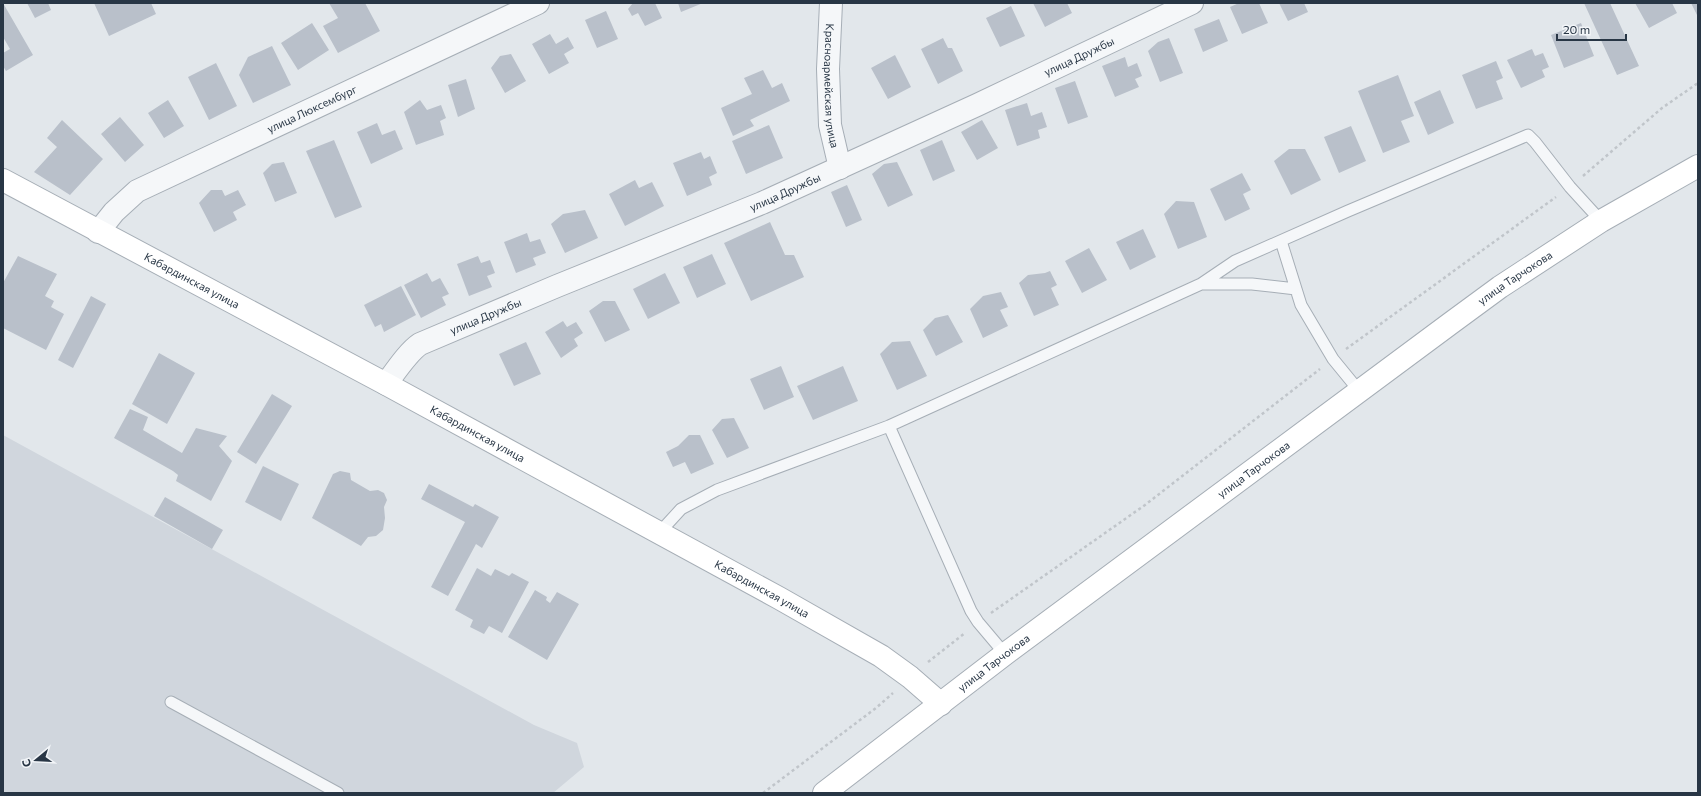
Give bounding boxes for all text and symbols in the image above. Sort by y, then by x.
scale bar [1557,16,1626,42]
text: 20 m [1563,22,1590,36]
street label: Красноармейская улица [822,23,842,149]
street label: улица Дружбы [1042,34,1116,78]
street label: улица Люксембург [265,82,359,135]
street label: улица Дружбы [748,170,822,213]
street label: улица Тарчокова [1475,248,1554,307]
street label: Кабардинская улица [142,249,242,311]
street label: улица Дружбы [448,295,523,337]
street label: Кабардинская улица [428,402,527,464]
street label: улица Тарчокова [1215,438,1292,500]
street label: Кабардинская улица [713,557,812,620]
street label: улица Тарчокова [955,631,1032,694]
north arrow [16,740,56,780]
text: С [19,757,33,769]

